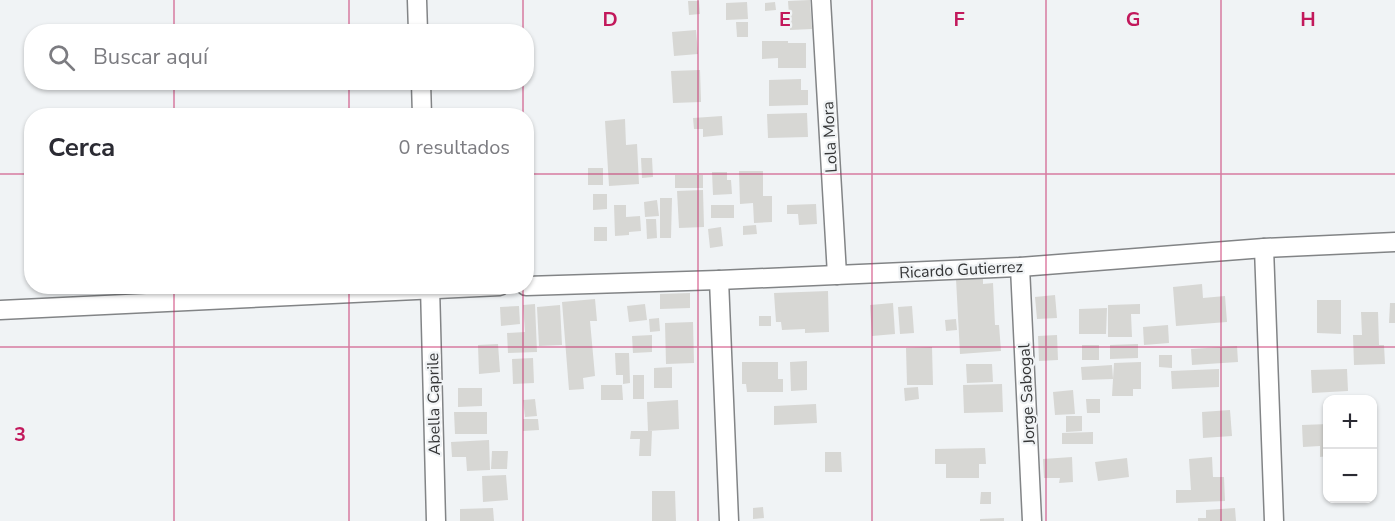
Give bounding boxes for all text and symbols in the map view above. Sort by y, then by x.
text: D [602,6,618,33]
text: E [779,6,791,33]
text: F [953,6,965,33]
text: G [1126,6,1140,33]
text: H [1300,6,1316,33]
search box [24,24,534,90]
icon: search [45,41,78,74]
text: Buscar aquí [93,42,208,72]
street label: Lola Mora [817,101,843,173]
text: Cerca [48,130,115,165]
text: 0 resultados [399,134,510,161]
street label: Ricardo Gutierrez [899,256,1023,284]
street label: Jorge Sabogal [1013,343,1041,446]
street label: Abella Caprile [422,353,446,455]
map controls [1323,395,1377,503]
button: + [1323,395,1377,449]
text: 3 [14,421,26,448]
button: − [1323,449,1377,503]

